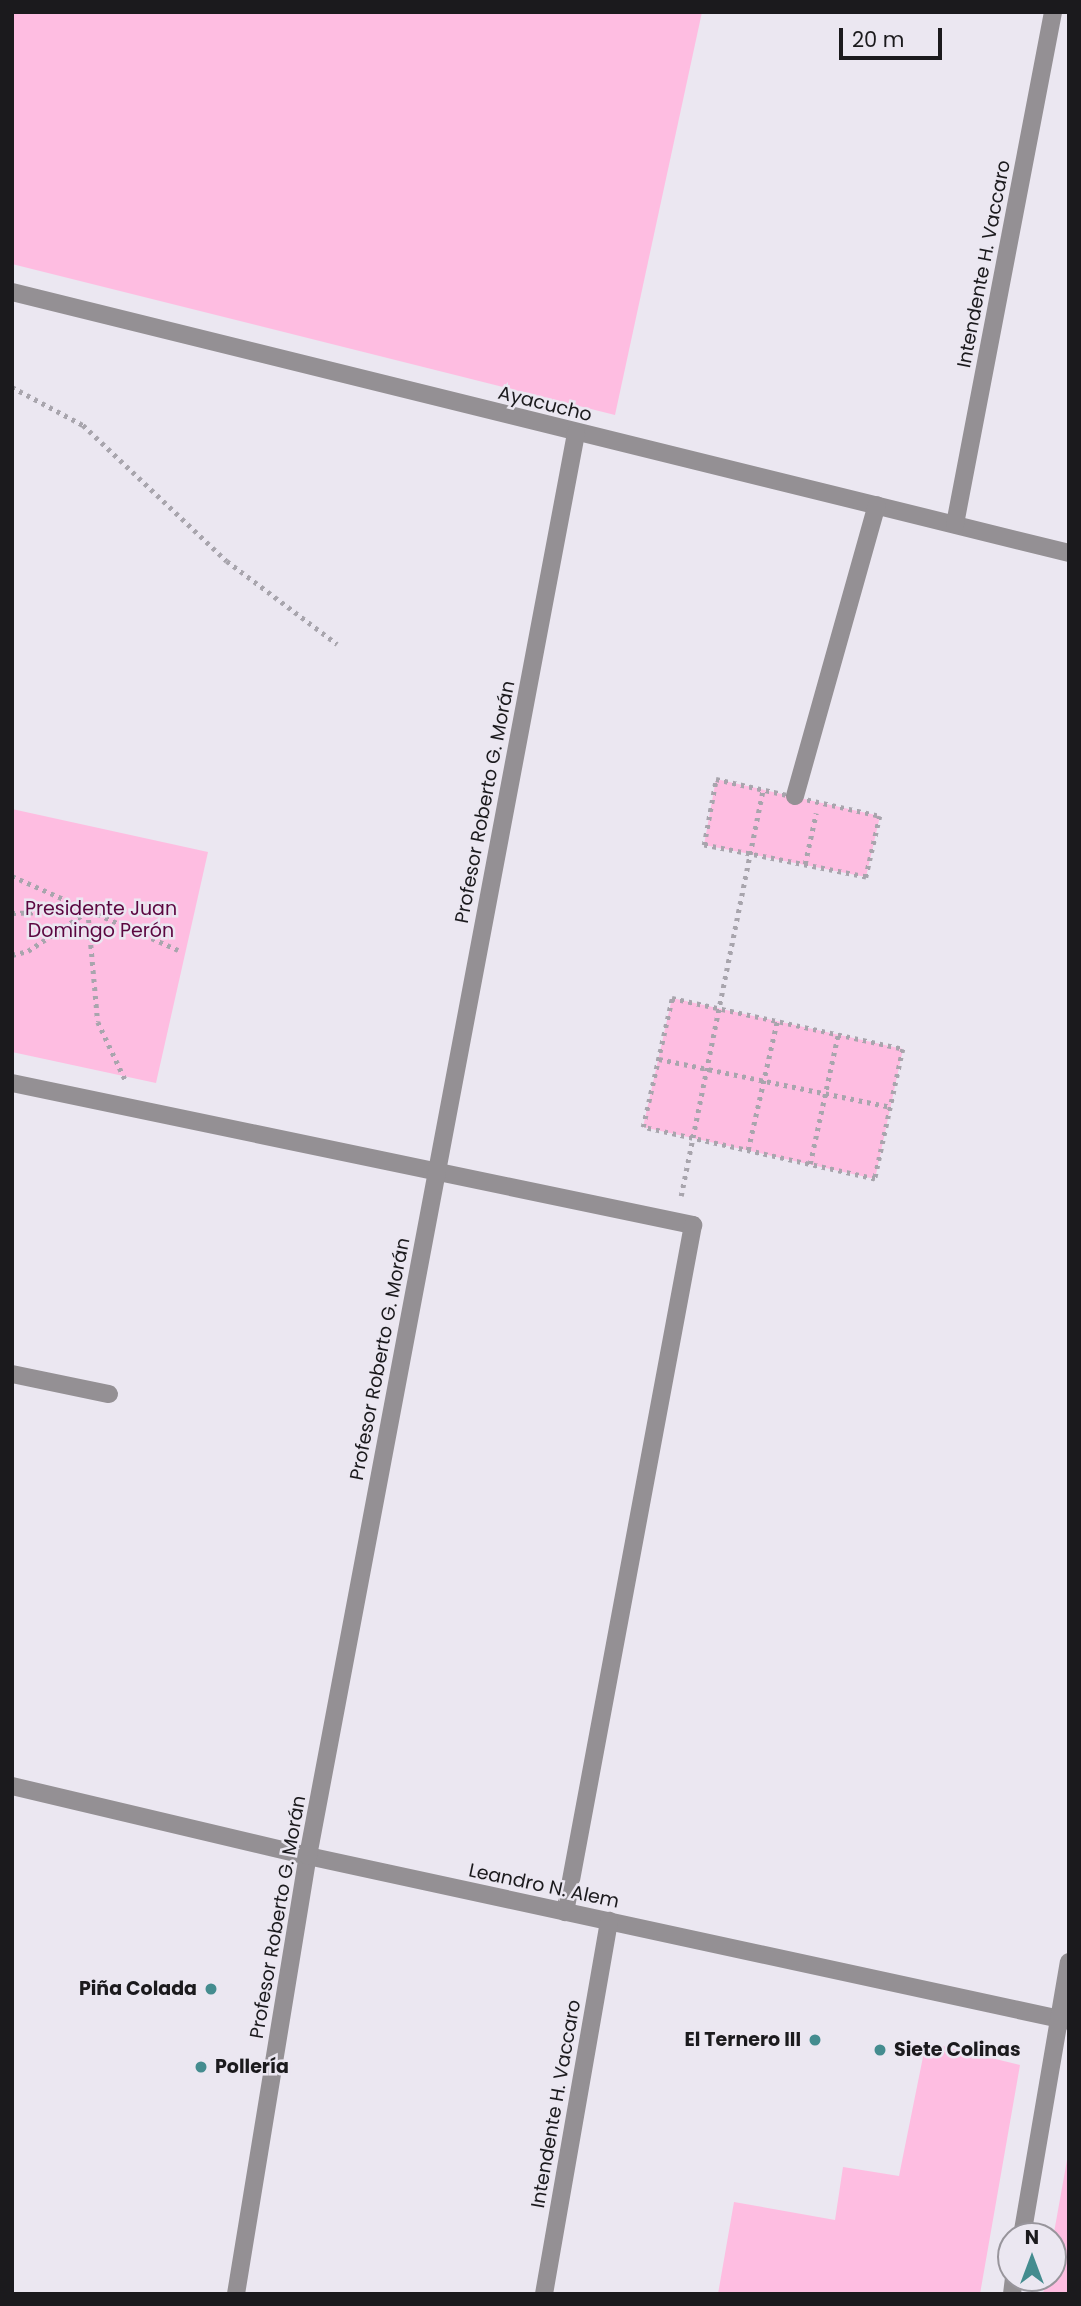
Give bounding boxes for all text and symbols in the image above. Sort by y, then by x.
scale bar [843,14,946,58]
text: 20 m [852,25,905,54]
street label: Intendente H. Vaccaro [953,158,1015,370]
street label: Ayacucho [496,381,594,427]
street label: Profesor Roberto G. Morán [450,679,520,925]
park label: Presidente Juan Domingo Perón [25,898,177,942]
street label: Profesor Roberto G. Morán [345,1236,415,1482]
street label: Profesor Roberto G. Morán [245,1794,311,2040]
street label: Leandro N. Alem [467,1859,621,1913]
place label: Piña Colada [79,1978,197,2000]
marker: Piña Colada [203,1981,219,1997]
street label: Intendente H. Vaccaro [526,1998,586,2210]
place label: El Ternero III [684,2029,801,2051]
marker: El Ternero III [807,2032,823,2048]
place label: Siete Colinas [894,2039,1021,2061]
marker: Siete Colinas [872,2042,888,2058]
place label: Pollería [215,2056,289,2078]
marker: Pollería [193,2059,209,2075]
north arrow [997,2222,1067,2292]
text: N [1025,2224,1039,2251]

